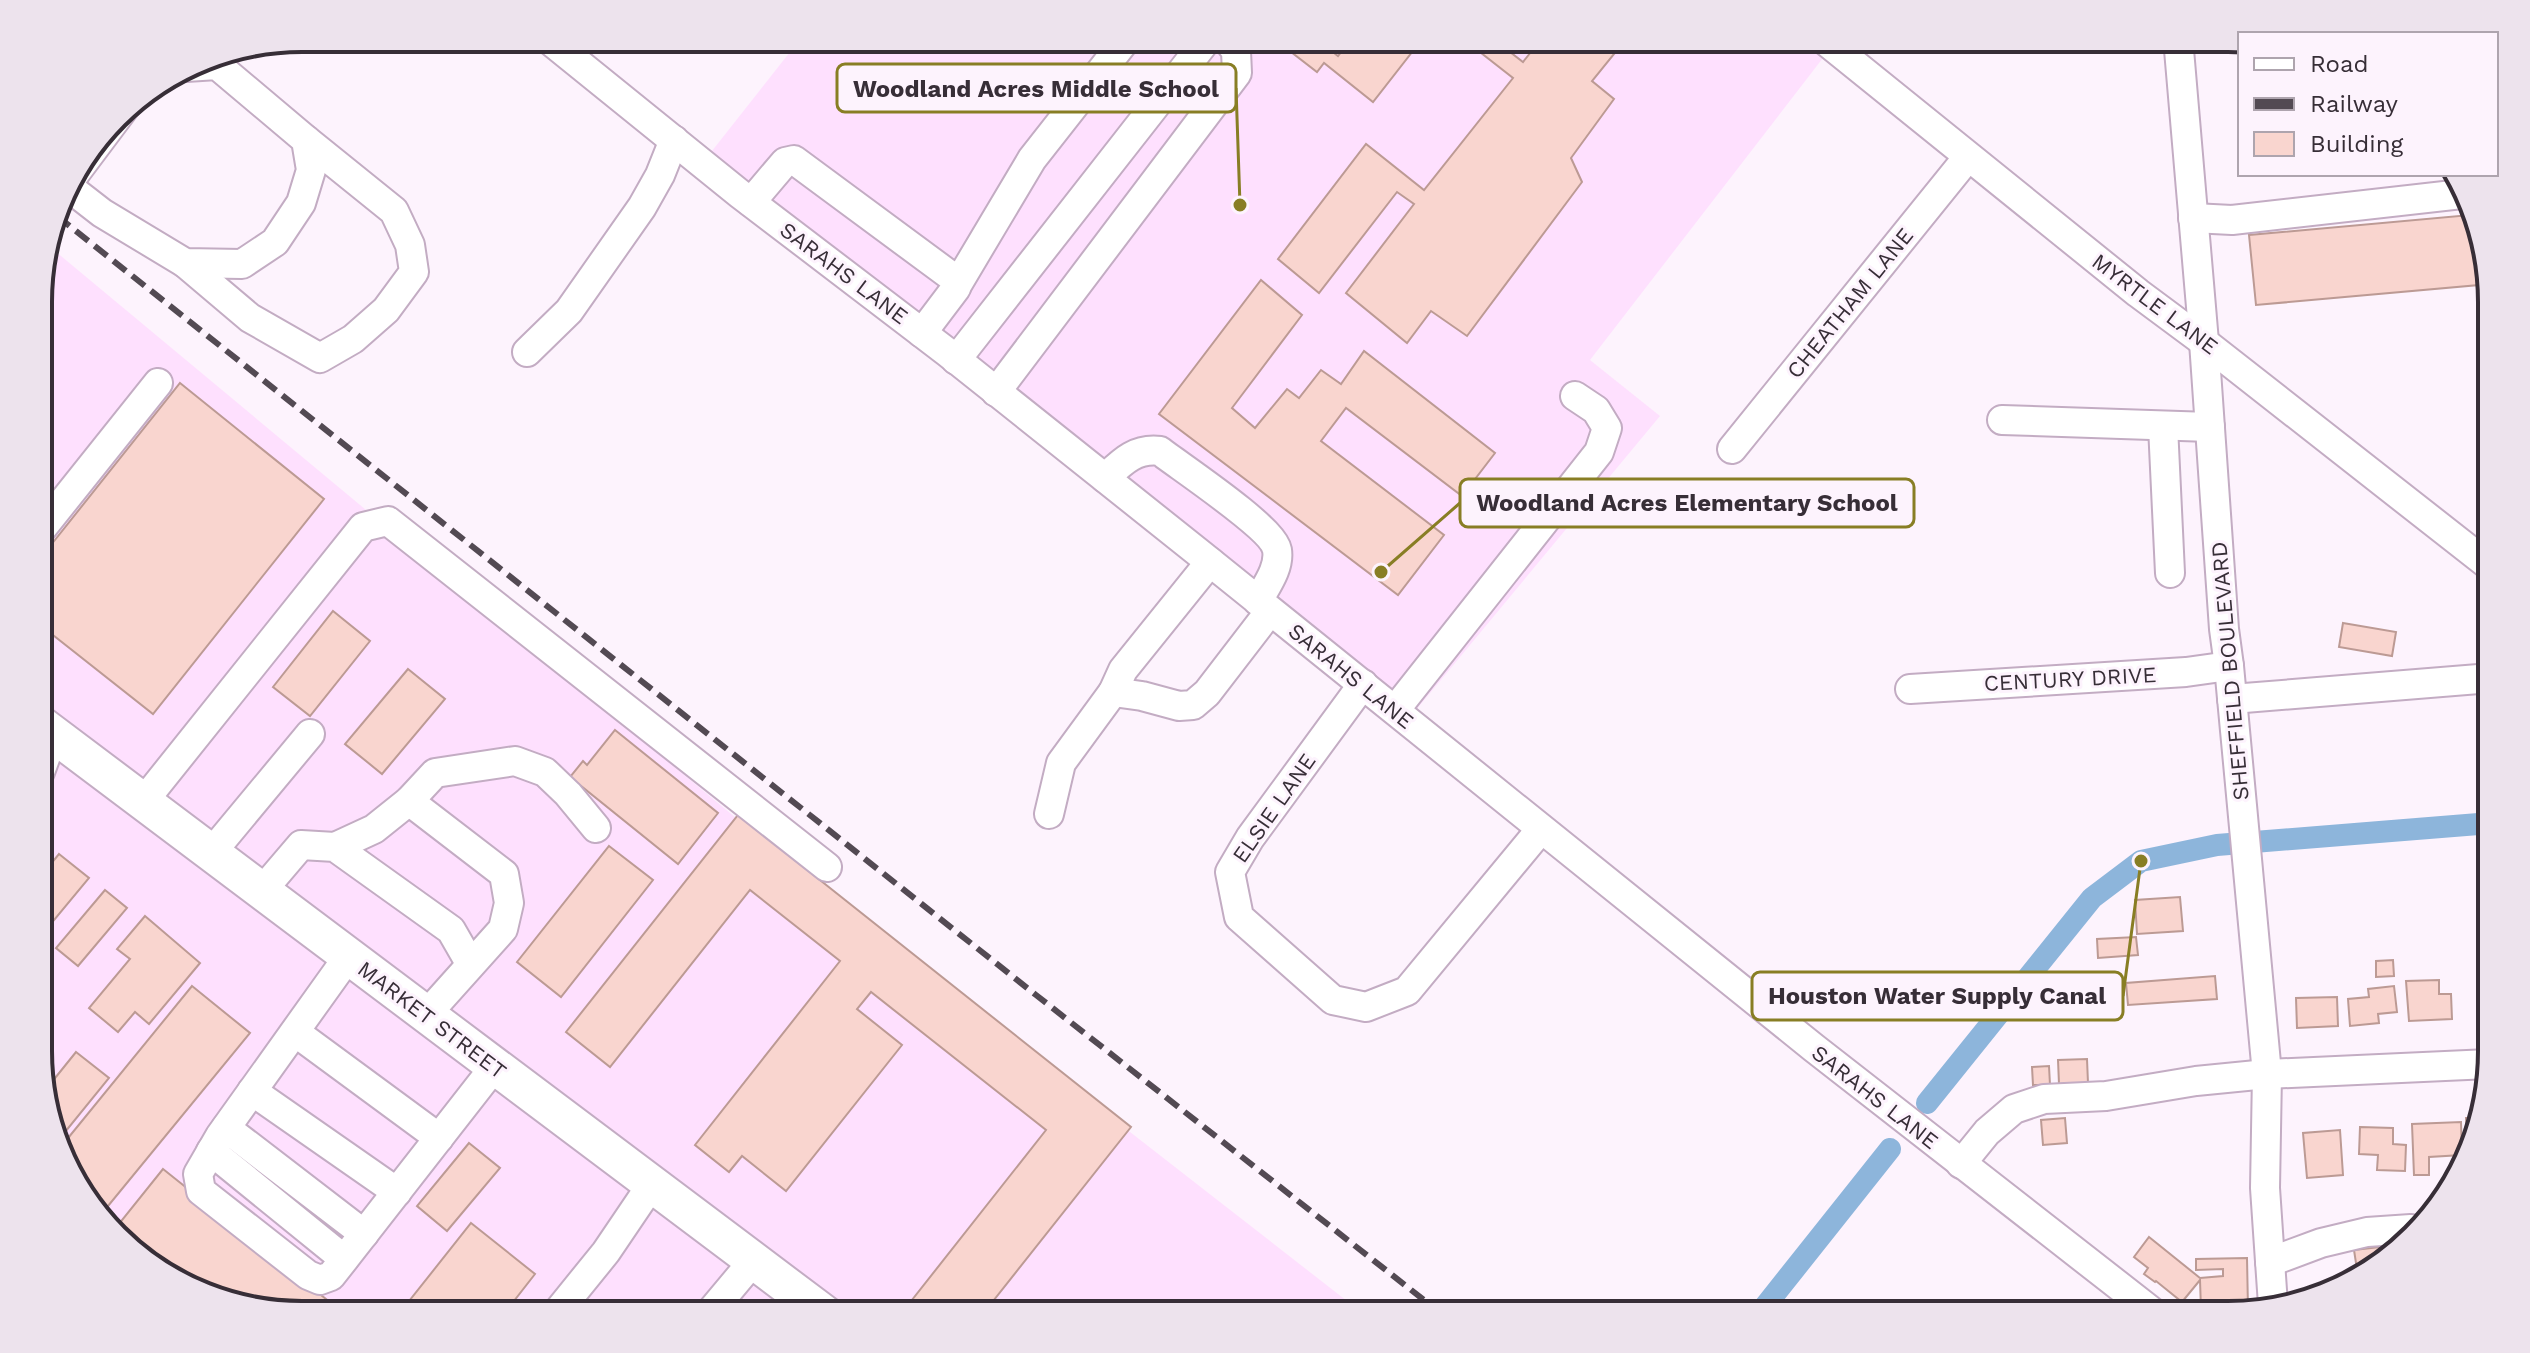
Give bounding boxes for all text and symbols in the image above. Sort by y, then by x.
legend [2238,32,2498,176]
text: Road [2310,50,2369,78]
callout: Woodland Acres Middle School [837,64,1236,112]
text: Woodland Acres Middle School [853,75,1219,103]
text: Railway [2310,90,2399,118]
text: Building [2310,130,2403,158]
street label: SARAHS LANE [775,217,913,329]
street label: CHEATHAM LANE [1782,223,1918,383]
street label: MYRTLE LANE [2087,249,2223,359]
callout: Woodland Acres Elementary School [1460,479,1914,527]
text: Woodland Acres Elementary School [1476,489,1898,517]
street label: SHEFFIELD BOULEVARD [2206,541,2254,801]
street label: SARAHS LANE [1284,618,1418,734]
street label: CENTURY DRIVE [1983,662,2157,696]
street label: ELSIE LANE [1227,749,1321,867]
street label: MARKET STREET [353,956,511,1084]
callout: Houston Water Supply Canal [1752,972,2123,1020]
text: Houston Water Supply Canal [1768,982,2106,1010]
street label: SARAHS LANE [1807,1040,1943,1154]

